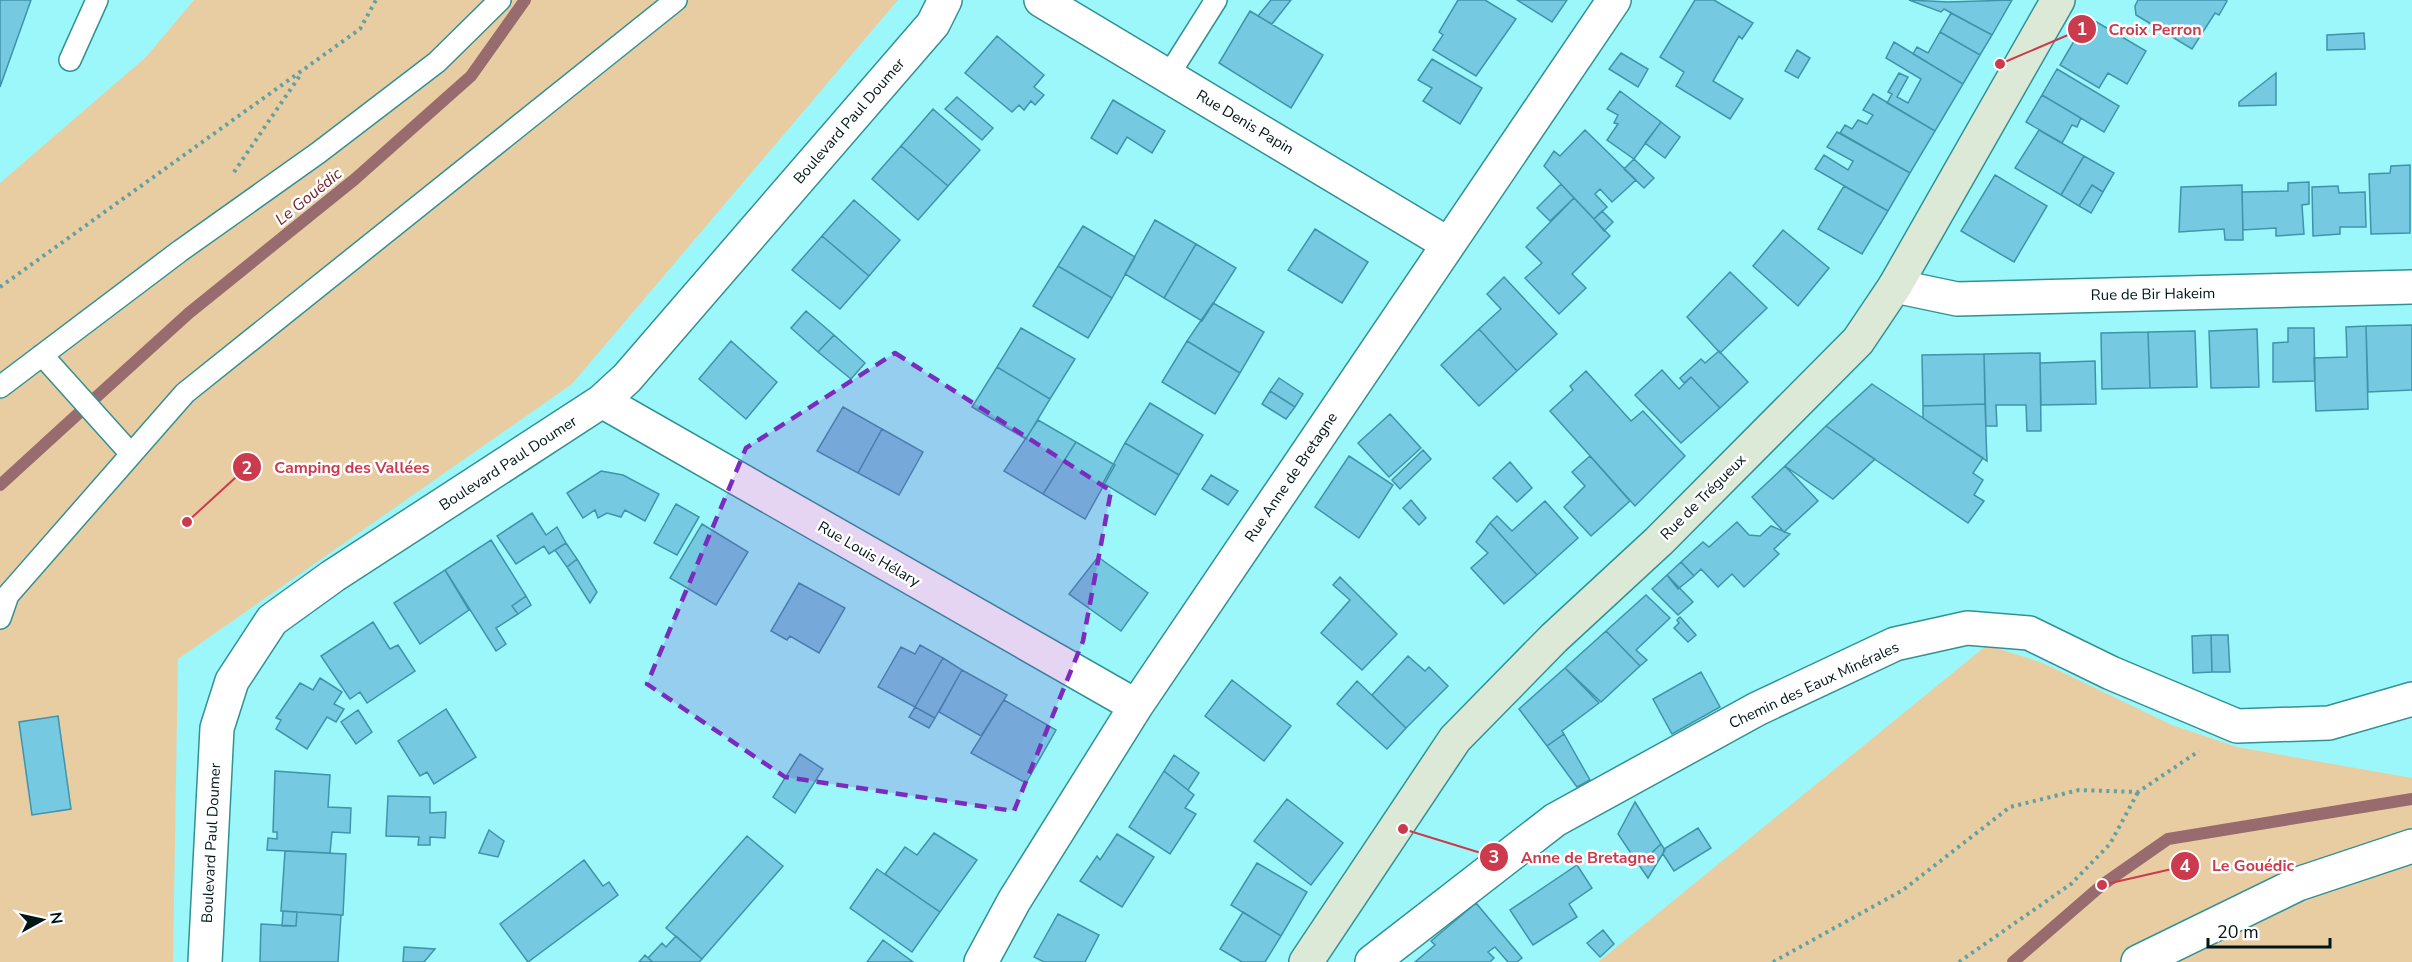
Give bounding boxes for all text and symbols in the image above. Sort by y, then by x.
callout: Croix Perron [2067,12,2214,46]
text: 1 [2077,17,2087,41]
text: Croix Perron [2108,19,2202,41]
street label: Boulevard Paul Doumer [789,53,910,188]
street label: Rue Denis Papin [1193,85,1297,159]
water label: Le Gouédic [271,163,347,230]
street label: Rue de Bir Hakeim [2090,283,2216,305]
street label: Rue Anne de Bretagne [1240,408,1342,546]
street label: Boulevard Paul Doumer [435,411,581,515]
callout: Camping des Vallées [232,450,441,484]
street label: Rue de Trégueux [1656,450,1750,544]
text: 2 [242,456,252,480]
text: Camping des Vallées [274,457,430,479]
street label: Rue Louis Hélary [814,517,924,592]
street label: Chemin des Eaux Minérales [1726,637,1902,733]
street label: Boulevard Paul Doumer [197,762,225,924]
callout: Anne de Bretagne [1479,840,1667,874]
text: 3 [1489,845,1499,869]
text: Anne de Bretagne [1521,847,1656,869]
callout: Le Gouédic [2170,849,2306,883]
text: 4 [2180,854,2191,878]
text: Le Gouédic [2212,855,2294,877]
north arrow [12,890,72,950]
text: N [44,911,68,926]
scale bar [2208,911,2330,949]
text: 20 m [2217,920,2259,944]

